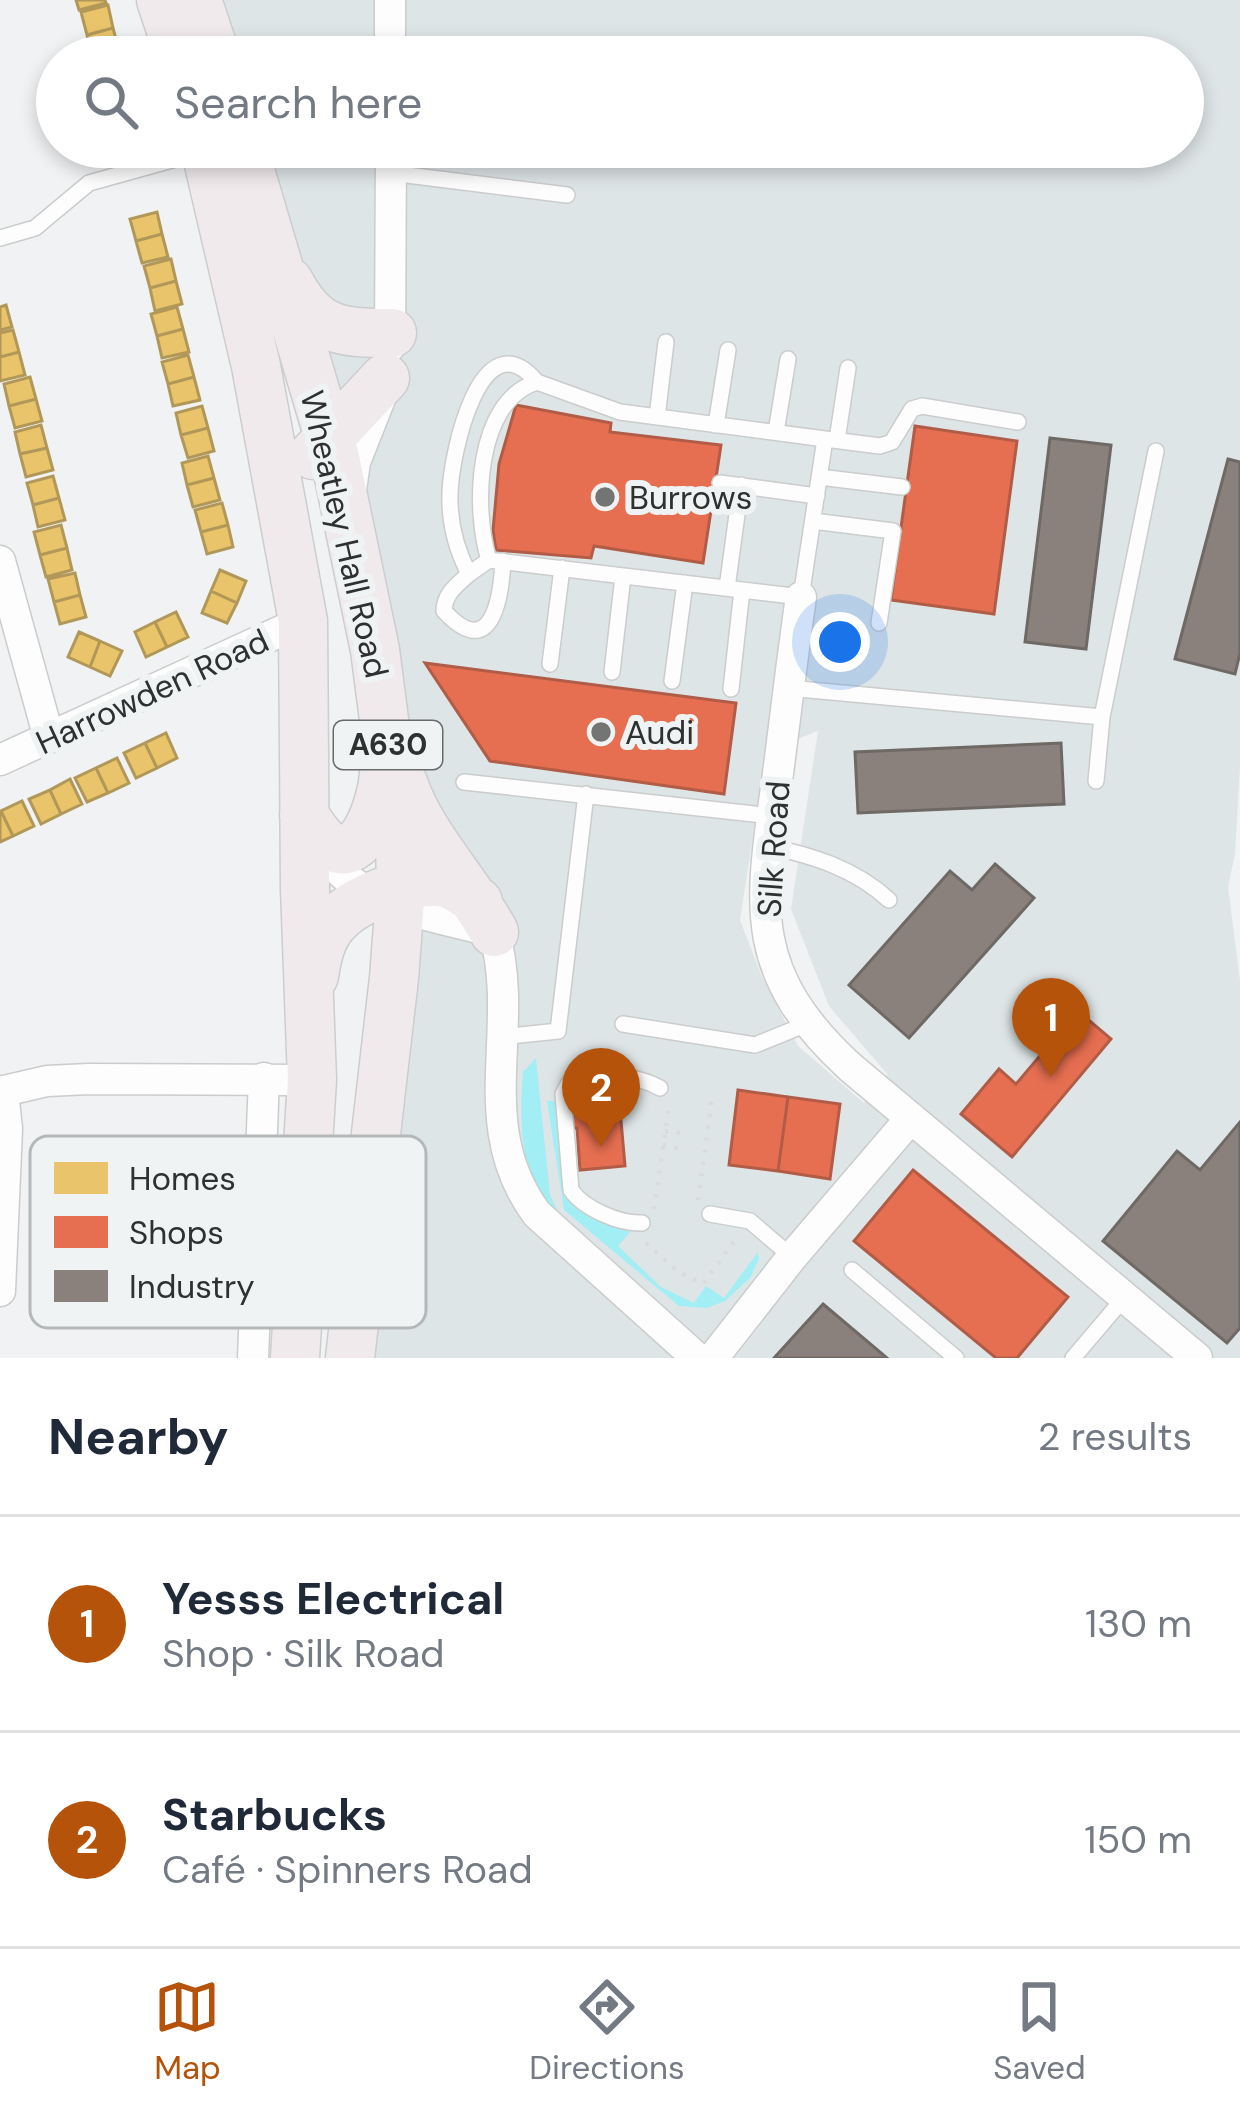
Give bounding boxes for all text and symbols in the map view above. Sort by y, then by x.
search box [36,36,1204,168]
icon: search [78,69,144,135]
text: Search here [174,73,422,132]
street label: Wheatley Hall Road [291,386,398,682]
place label: Burrows [629,476,752,519]
marker: Burrows [592,484,618,510]
your location [810,612,870,672]
street label: Harrowden Road [29,619,275,764]
place label: Audi [625,711,694,754]
marker: Audi [588,719,614,745]
road number: A630 [334,721,442,769]
street label: Silk Road [747,779,800,919]
pin: 1 [1012,978,1090,1077]
pin: 2 [562,1048,640,1147]
legend [30,1136,426,1328]
text: Homes [129,1157,236,1200]
text: Shops [129,1211,224,1254]
text: Industry [129,1265,255,1308]
text: Nearby [48,1403,229,1470]
text: 2 results [1038,1411,1192,1462]
text: Yesss Electrical [162,1569,504,1628]
text: 1 [80,1598,94,1649]
text: 130 m [1085,1598,1192,1649]
text: Shop · Silk Road [162,1628,445,1679]
text: Starbucks [162,1785,387,1844]
text: 2 [76,1814,98,1865]
text: 150 m [1084,1814,1192,1865]
text: Café · Spinners Road [162,1844,533,1895]
tab: Map [154,1974,221,2089]
tab: Directions [529,1974,685,2089]
tab: Saved [993,1974,1086,2089]

